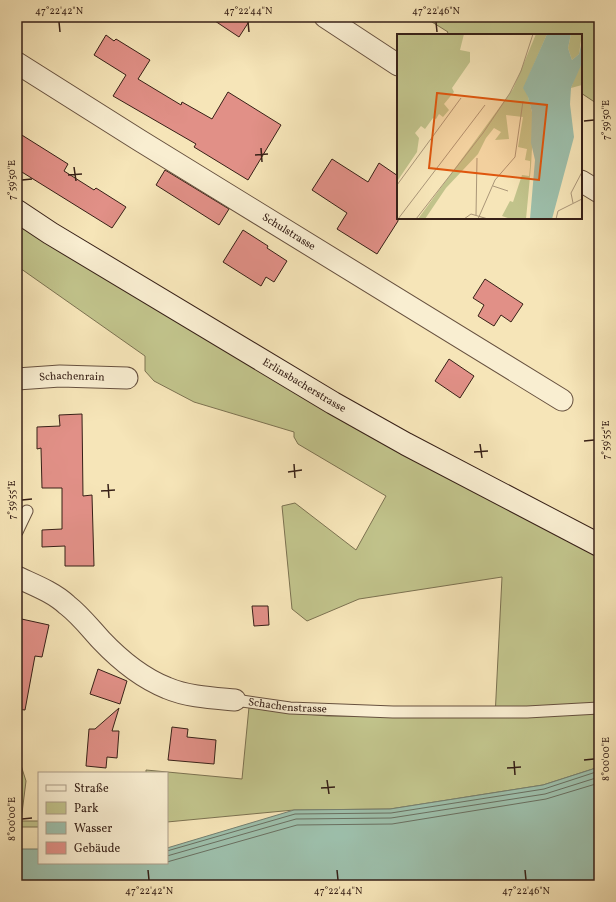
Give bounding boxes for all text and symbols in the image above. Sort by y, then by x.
text: 47°22'42"N [35,4,84,18]
text: 47°22'44"N [224,4,273,18]
text: 47°22'46"N [412,4,461,18]
inset map [397,34,582,219]
text: 7°59'50"E [599,100,613,140]
text: 7°59'50"E [5,160,19,200]
street label: Schulstrasse [259,210,318,254]
street label: Erlinsbacherstrasse [259,355,349,416]
street label: Schachenrain [39,368,105,385]
text: 7°59'55"E [599,420,613,460]
text: 7°59'55"E [5,480,19,520]
street label: Schachenstrasse [247,695,327,717]
text: 8°00'00"E [599,737,613,781]
legend [38,772,168,864]
text: Straße [74,781,109,797]
text: 8°00'00"E [5,797,19,841]
text: Park [74,801,99,817]
text: Wasser [74,821,112,837]
text: Gebäude [74,841,121,857]
text: 47°22'42"N [125,884,174,898]
text: 47°22'44"N [314,884,363,898]
text: 47°22'46"N [502,884,551,898]

